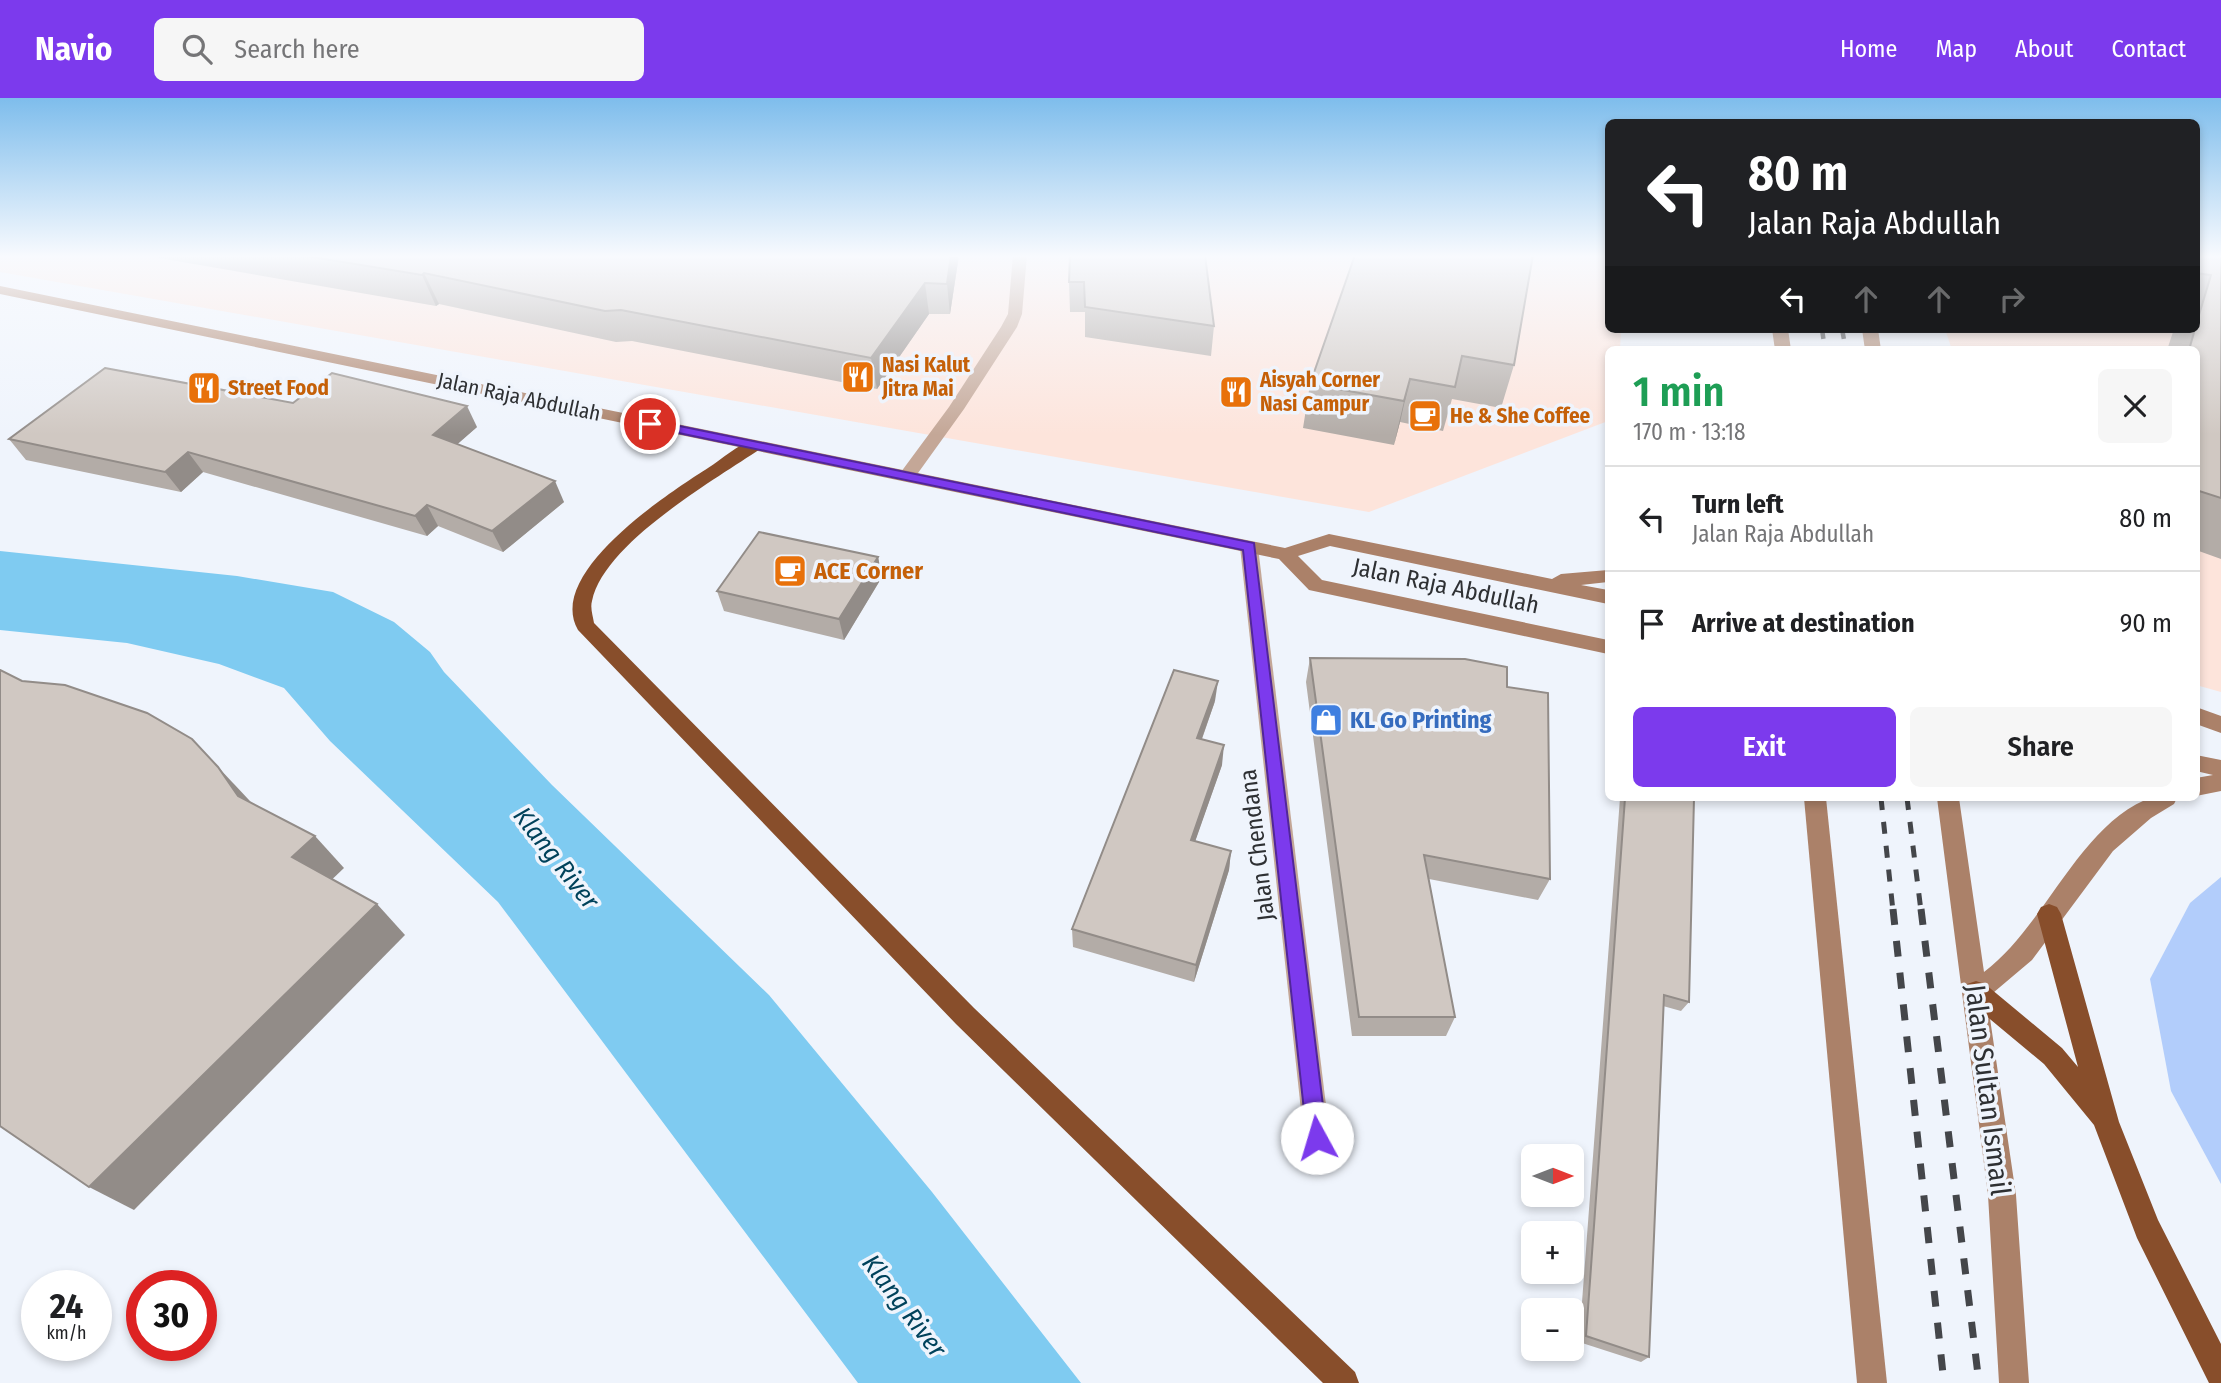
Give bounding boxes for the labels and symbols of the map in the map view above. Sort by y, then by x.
place label: Nasi Kalut Jitra Mai [881,352,971,402]
restaurant icon: Nasi Kalut Jitra Mai [839,358,877,396]
street label: Jalan Raja Abdullah [435,367,603,427]
place label: Aisyah Corner Nasi Campur [1259,367,1380,417]
restaurant icon: Street Food [185,369,223,407]
restaurant icon: Aisyah Corner Nasi Campur [1217,373,1255,411]
place label: Street Food [228,375,329,401]
pin [620,394,680,454]
cafe icon: He & She Coffee [1406,397,1444,435]
place label: He & She Coffee [1450,403,1591,429]
cafe icon: ACE Corner [771,552,809,590]
street label: Jalan Raja Abdullah [1350,553,1542,619]
place label: ACE Corner [813,557,923,585]
shop icon: KL Go Printing [1307,701,1345,739]
place label: KL Go Printing [1350,706,1491,734]
street label: Jalan Chendana [1234,768,1280,922]
water label: Klang River [507,801,606,916]
street label: Jalan Sultan Ismail [1959,983,2017,1197]
position arrow [1280,1101,1354,1175]
north arrow [1521,1144,1584,1208]
water label: Klang River [855,1249,953,1364]
speed limit sign: 30 [126,1270,217,1361]

